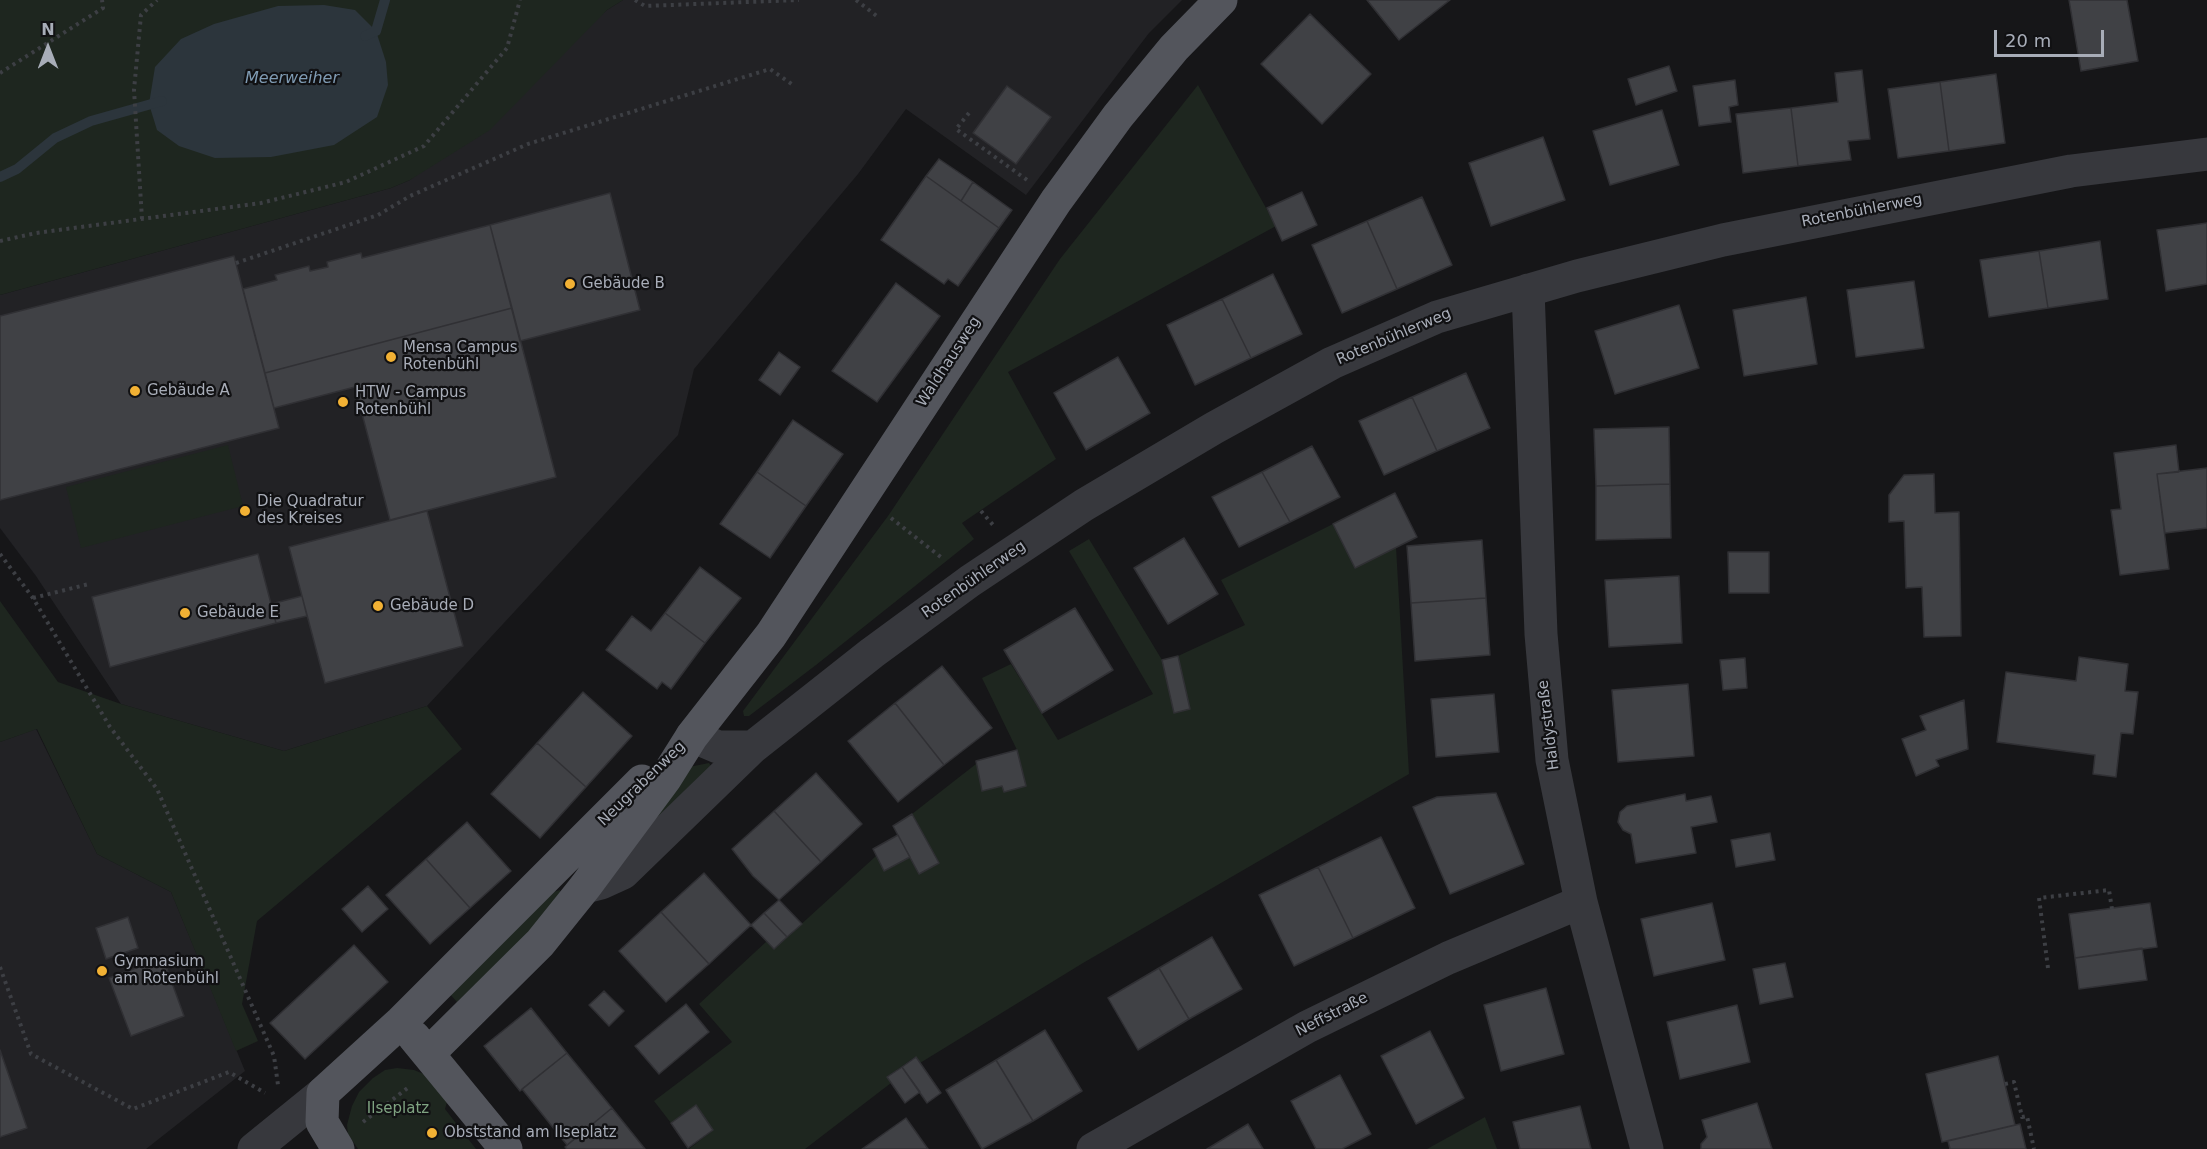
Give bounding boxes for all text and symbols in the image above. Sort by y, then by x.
north arrow [18,18,78,78]
scale bar [1997,18,2106,56]
text: N [41,20,55,39]
text: 20 m [2005,30,2051,51]
water label: Meerweiher [245,69,339,89]
street label: Rotenbühlerweg [1800,190,1924,232]
place label: Gebäude B [582,275,665,293]
marker: Gebäude B [563,277,577,291]
street label: Rotenbühlerweg [1334,305,1454,369]
street label: Waldhausweg [913,314,985,410]
place label: Mensa Campus Rotenbühl [403,339,518,374]
marker: Mensa Campus Rotenbühl [384,350,398,364]
place label: Gebäude A [147,382,230,400]
marker: Gebäude A [128,384,142,398]
place label: HTW - Campus Rotenbühl [355,384,466,419]
marker: HTW - Campus Rotenbühl [336,395,350,409]
place label: Die Quadratur des Kreises [257,493,364,528]
marker: Die Quadratur des Kreises [238,504,252,518]
street label: Rotenbühlerweg [919,537,1029,623]
place label: Gebäude D [390,597,474,615]
marker: Gebäude D [371,599,385,613]
place label: Gebäude E [197,604,279,622]
marker: Gebäude E [178,606,192,620]
street label: Haldystraße [1535,679,1563,771]
street label: Neugrabenweg [595,738,689,830]
place label: Gymnasium am Rotenbühl [114,953,219,988]
marker: Gymnasium am Rotenbühl [95,964,109,978]
street label: Neffstraße [1293,989,1371,1041]
park label: Ilseplatz [367,1100,429,1118]
place label: Obststand am Ilseplatz [444,1124,617,1142]
marker: Obststand am Ilseplatz [425,1126,439,1140]

